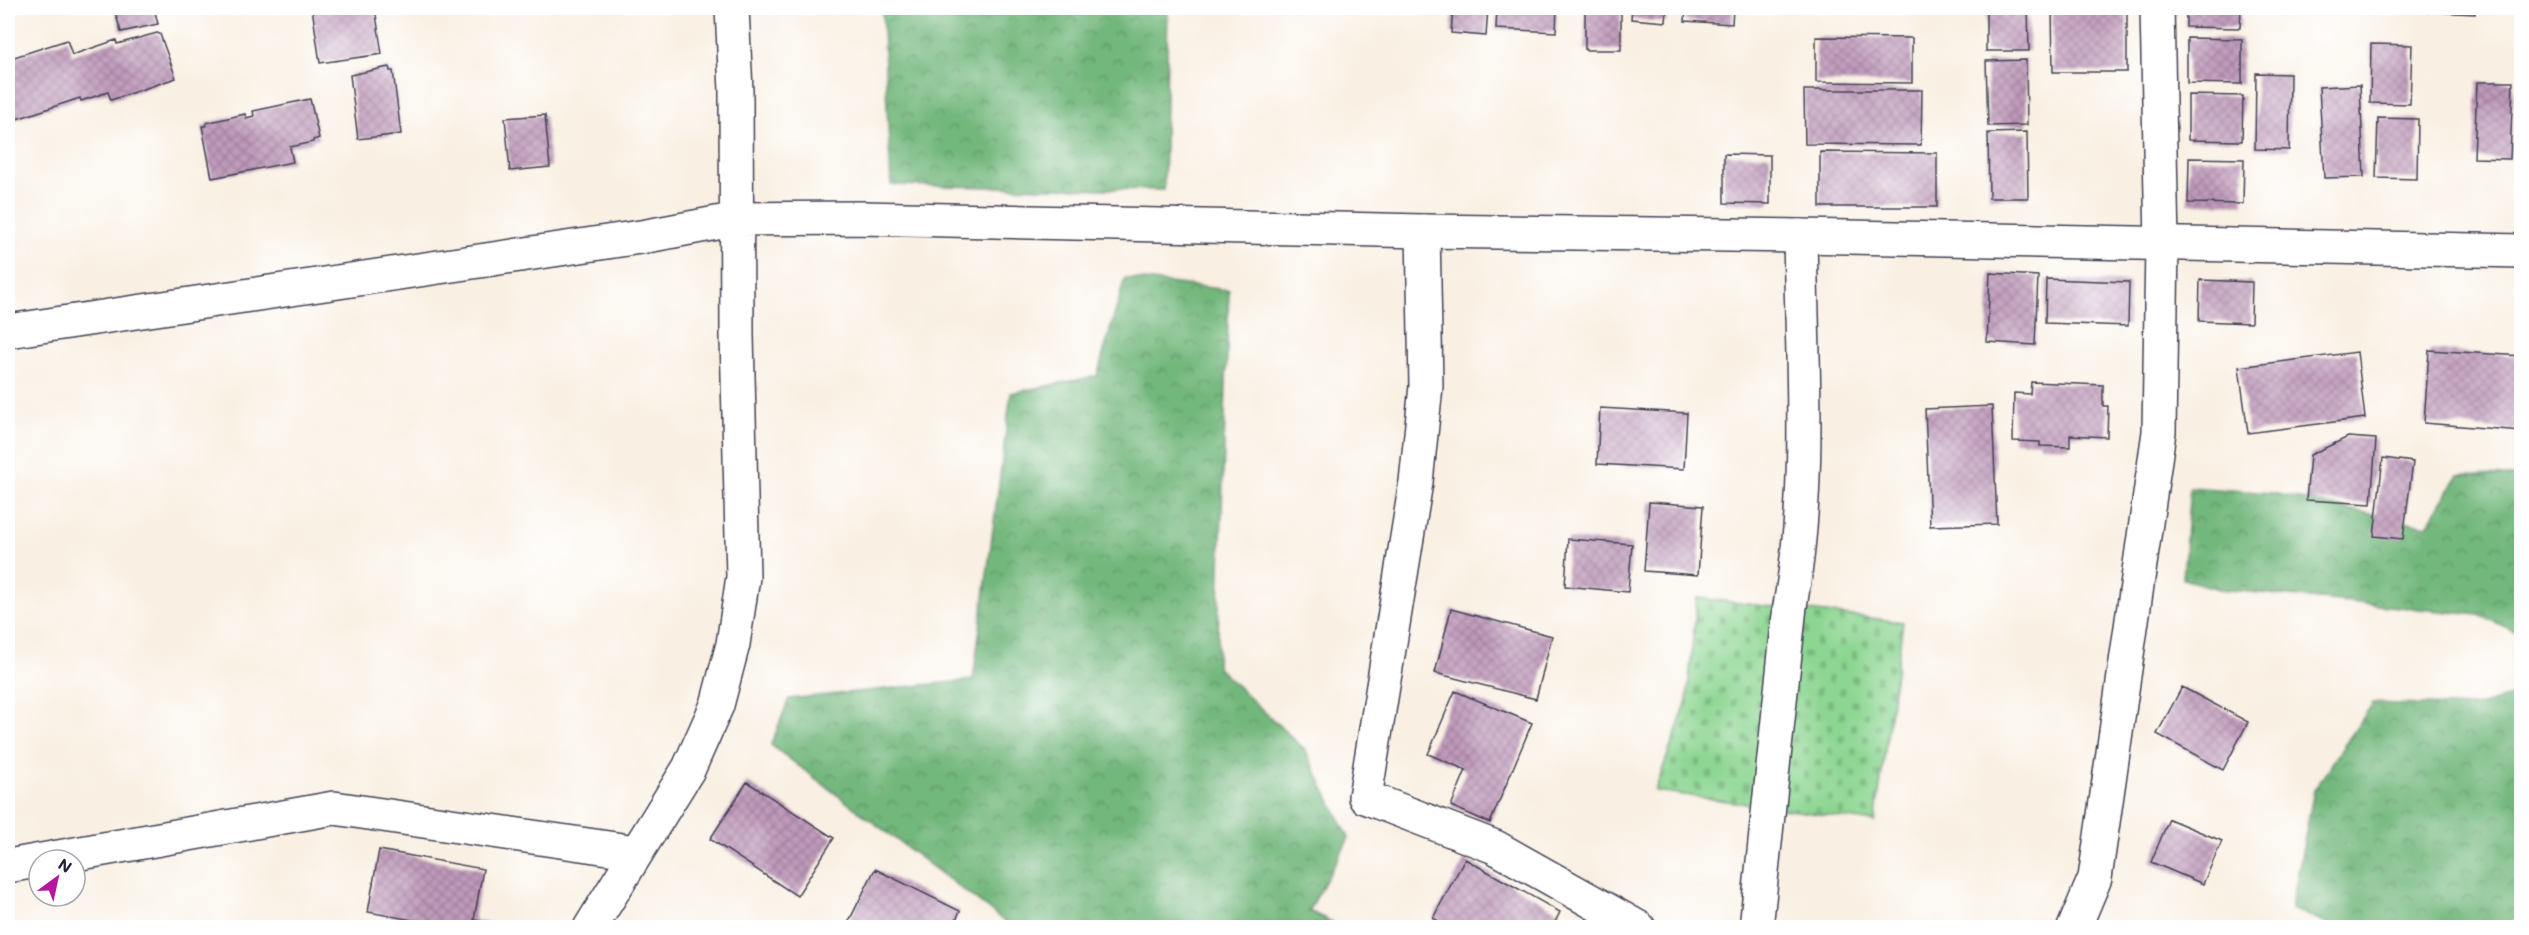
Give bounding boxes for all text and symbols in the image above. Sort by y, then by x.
north arrow [27,848,87,908]
text: N [55,853,76,877]

